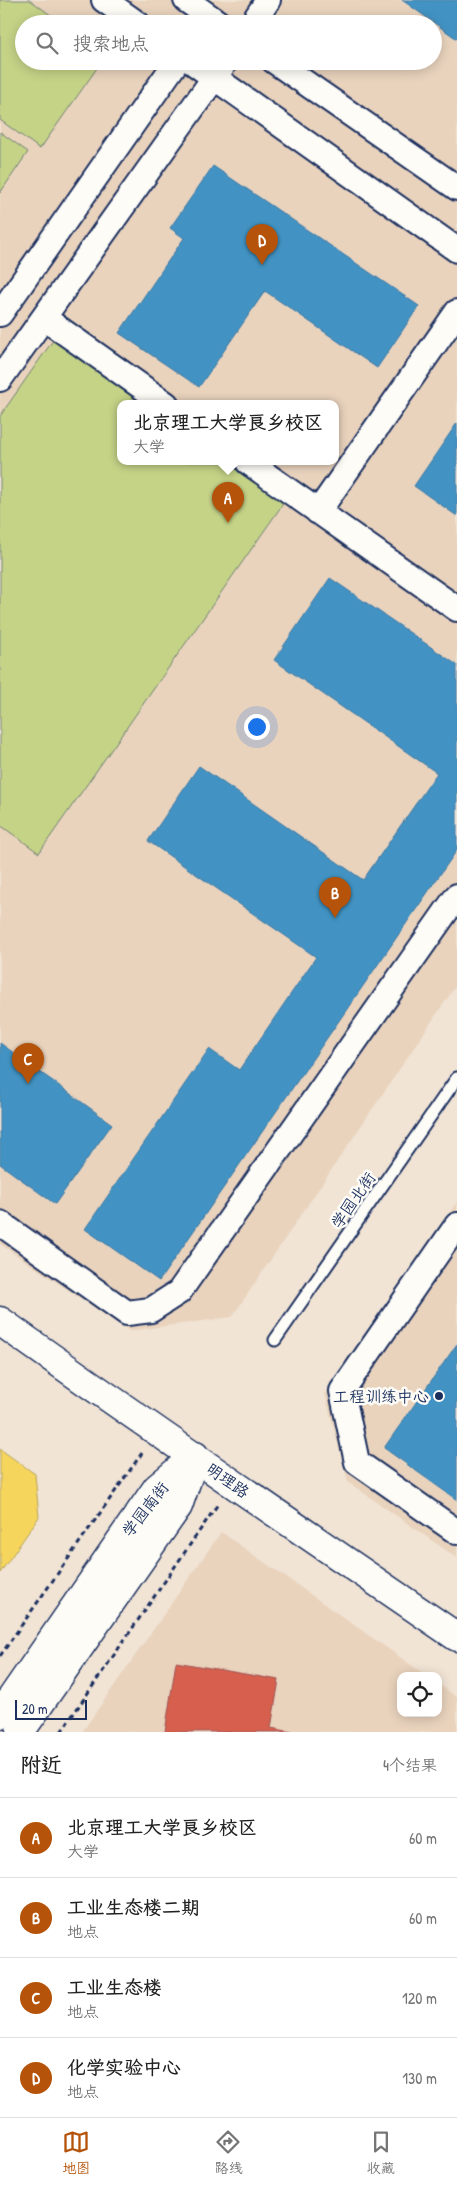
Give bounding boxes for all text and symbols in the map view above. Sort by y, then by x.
search box [15,15,442,70]
icon: search [33,29,61,57]
text: 搜索地点 [73,30,149,56]
pin: D [246,224,278,265]
popup [117,400,339,465]
text: 北京理工大学良乡校区 [133,409,323,435]
text: 大学 [133,435,165,457]
pin: A [212,482,244,523]
your location [244,714,270,740]
pin: B [319,877,351,918]
pin: C [12,1043,44,1084]
street label: 学园北街 [326,1167,380,1233]
place label: 工程训练中心 [333,1385,429,1407]
marker: 工程训练中心 [433,1390,445,1402]
street label: 明理路 [202,1457,254,1503]
street label: 学园南街 [117,1477,173,1541]
map controls [397,1672,442,1717]
button: locate [397,1672,442,1717]
scale bar [15,1697,88,1720]
text: 20 m [22,1699,48,1718]
text: 附近 [20,1750,62,1779]
text: 4个结果 [383,1754,437,1776]
text: 北京理工大学良乡校区 [67,1814,257,1840]
text: A [32,1827,40,1849]
text: 60 m [409,1827,437,1849]
text: 大学 [67,1840,99,1862]
text: 工业生态楼二期 [67,1894,200,1920]
text: B [32,1907,40,1929]
text: 60 m [409,1907,437,1929]
text: 地点 [67,1920,99,1942]
text: 工业生态楼 [67,1974,162,2000]
text: C [32,1987,40,2009]
text: 120 m [402,1987,437,2009]
text: 地点 [67,2000,99,2022]
text: 化学实验中心 [67,2054,181,2080]
text: D [32,2067,40,2089]
text: 130 m [402,2067,437,2089]
text: 地点 [67,2080,99,2102]
tab: 地图 [62,2128,90,2177]
tab: 路线 [214,2128,242,2177]
tab: 收藏 [367,2128,395,2177]

